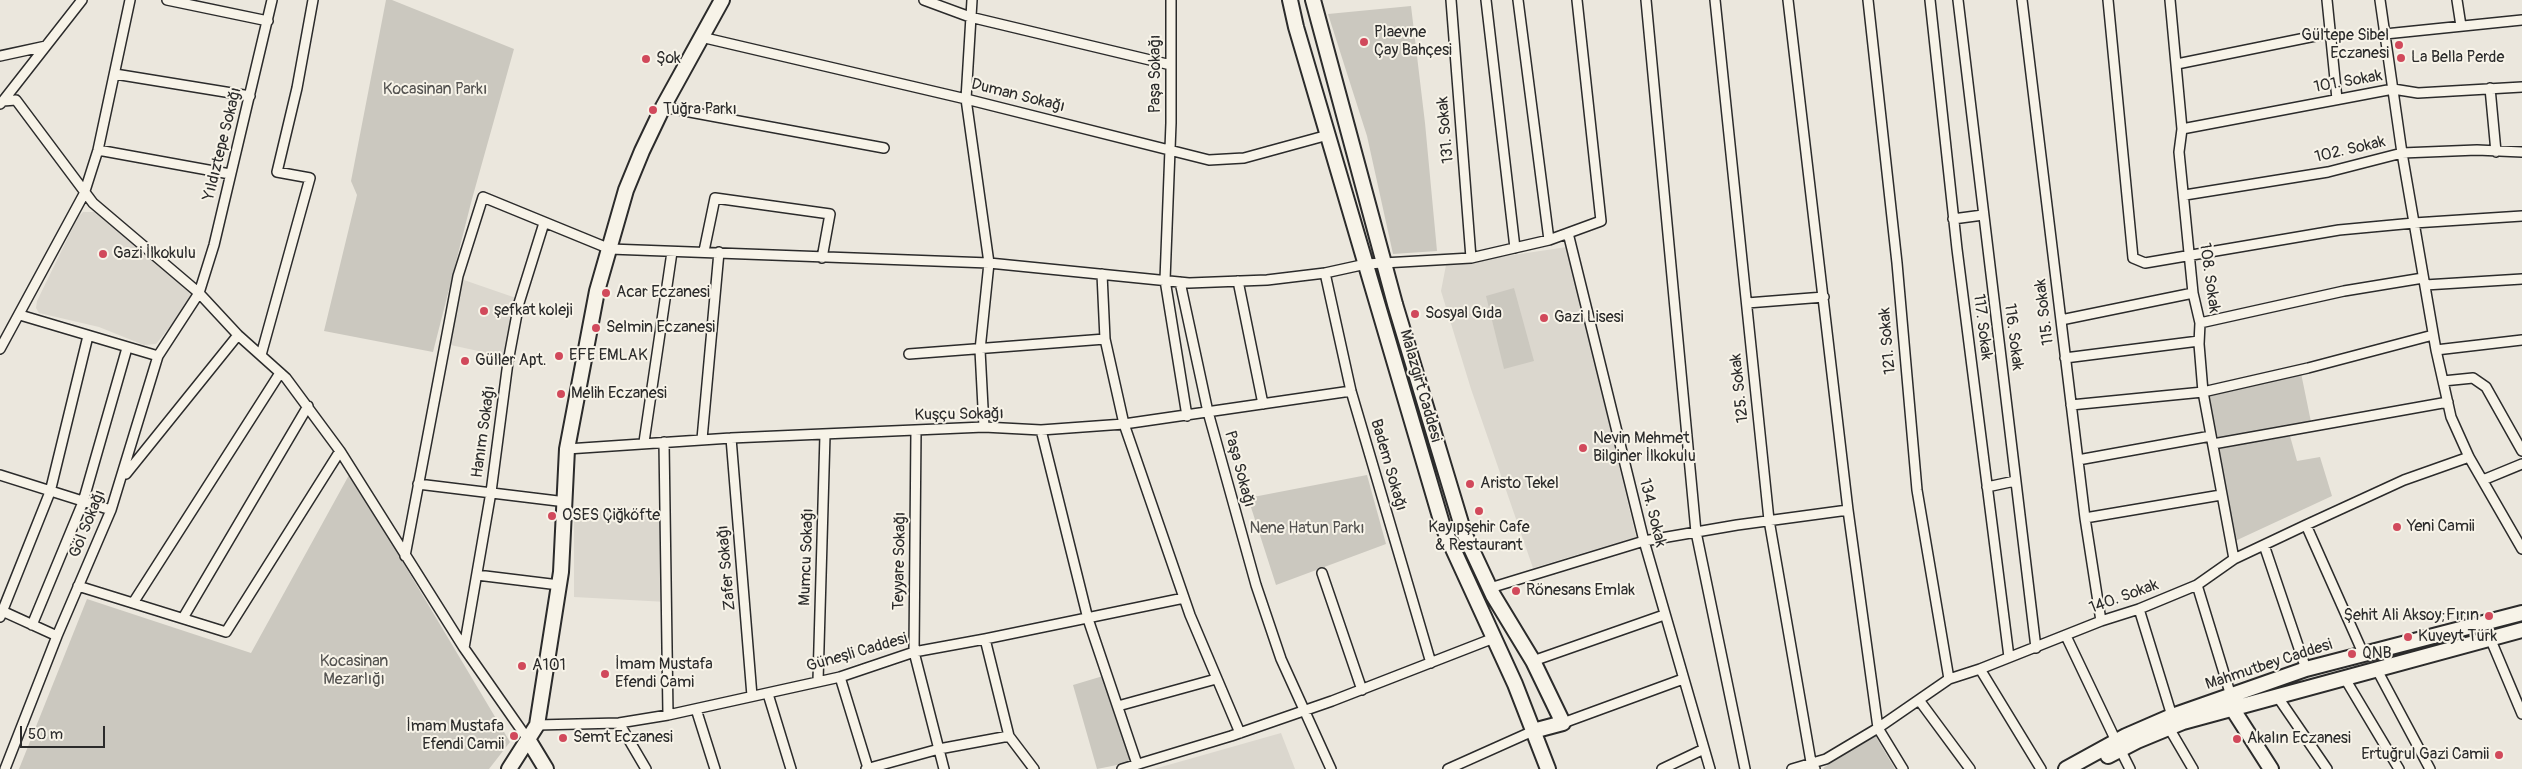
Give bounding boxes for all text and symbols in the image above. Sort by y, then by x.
place label: Plaevne Çay Bahçesi [1374,23,1452,61]
place label: Gültepe Sibel Eczanesi [2301,26,2389,64]
street label: Paşa Sokağı [1146,35,1166,113]
marker: Plaevne Çay Bahçesi [1358,36,1370,48]
marker: Gültepe Sibel Eczanesi [2393,39,2405,51]
place label: La Bella Perde [2411,48,2504,68]
place label: Şok [656,49,681,69]
marker: La Bella Perde [2395,52,2407,64]
marker: Şok [640,53,652,65]
street label: 101. Sokak [2312,67,2384,97]
street label: Duman Sokağı [969,75,1067,117]
park label: Kocasinan Parkı [383,80,487,100]
street label: Yıldıztepe Sokağı [200,85,246,203]
street label: 131. Sokak [1434,96,1458,164]
place label: Tuğra Parkı [663,100,737,120]
marker: Tuğra Parkı [647,104,659,116]
street label: 102. Sokak [2313,133,2387,167]
street label: 108. Sokak [2195,242,2223,314]
place label: Gazi İlkokulu [113,244,196,264]
marker: Gazi İlkokulu [97,248,109,260]
street label: 115. Sokak [2031,278,2059,346]
place label: Acar Eczanesi [616,283,710,303]
marker: Acar Eczanesi [600,287,612,299]
street label: 117. Sokak [1968,293,1996,361]
place label: şefkat koleji [494,301,573,321]
street label: 116. Sokak [1999,302,2027,372]
place label: Sosyal Gıda [1425,304,1502,324]
marker: şefkat koleji [478,305,490,317]
street label: 121. Sokak [1876,307,1900,375]
marker: Sosyal Gıda [1409,308,1421,320]
place label: Gazi Lisesi [1554,308,1624,328]
marker: Gazi Lisesi [1538,312,1550,324]
place label: Selmin Eczanesi [606,318,715,338]
marker: Selmin Eczanesi [590,322,602,334]
street label: Malazgirt Caddesi [1395,328,1445,444]
place label: EFE EMLAK [569,346,648,366]
marker: EFE EMLAK [553,350,565,362]
place label: Güller Apt. [475,351,546,371]
street label: 125. Sokak [1727,352,1753,424]
marker: Güller Apt. [459,355,471,367]
place label: Melih Eczanesi [571,384,667,404]
street label: Hanım Sokağı [468,385,500,479]
marker: Melih Eczanesi [555,388,567,400]
street label: Kuşçu Sokağı [914,405,1004,425]
street label: Badem Sokağı [1366,417,1410,513]
street label: Paşa Sokağı [1220,429,1258,509]
place label: Nevin Mehmet Bilginer İlkokulu [1593,429,1696,467]
marker: Nevin Mehmet Bilginer İlkokulu [1577,442,1589,454]
place label: Aristo Tekel [1480,474,1559,494]
street label: 134. Sokak [1634,477,1670,549]
marker: Aristo Tekel [1464,478,1476,490]
street label: Göl Sokağı [66,487,110,561]
marker: Kayıpşehir Cafe & Restaurant [1473,505,1485,517]
place label: OSES Çiğköfte [562,506,660,526]
street label: Mumcu Sokağı [796,508,818,606]
marker: OSES Çiğköfte [546,510,558,522]
street label: Teyyare Sokağı [890,512,910,610]
place label: Yeni Camii [2407,517,2475,537]
place label: Kayıpşehir Cafe & Restaurant [1428,518,1530,556]
park label: Nene Hatun Parkı [1249,519,1365,539]
marker: Yeni Camii [2391,521,2403,533]
street label: Zafer Sokağı [714,524,740,612]
street label: 140. Sokak [2087,576,2161,618]
place label: Rönesans Emlak [1526,581,1635,601]
marker: Rönesans Emlak [1510,585,1522,597]
place label: Şehit Ali Aksoy;Fırın [2344,606,2479,626]
marker: Şehit Ali Aksoy;Fırın [2483,610,2495,622]
place label: Kuveyt Türk [2418,627,2497,647]
street label: Güneşli Caddesi [804,629,910,677]
marker: Kuveyt Türk [2402,631,2414,643]
street label: Mahmutbey Caddesi [2203,635,2335,695]
place label: QNB [2362,644,2392,664]
marker: QNB [2346,648,2358,660]
park label: Kocasinan Mezarlığı [320,652,388,690]
place label: İmam Mustafa Efendi Cami [615,655,713,693]
place label: A101 [532,656,566,676]
marker: A101 [516,660,528,672]
marker: İmam Mustafa Efendi Cami [599,668,611,680]
scale bar [22,716,108,748]
place label: İmam Mustafa Efendi Camii [406,717,504,755]
text: 50 m [28,725,63,744]
place label: Semt Eczanesi [573,728,673,748]
place label: Akalın Eczanesi [2247,729,2351,749]
marker: İmam Mustafa Efendi Camii [508,730,520,742]
marker: Semt Eczanesi [557,732,569,744]
marker: Akalın Eczanesi [2231,733,2243,745]
place label: Ertuğrul Gazi Camii [2361,745,2489,765]
marker: Ertuğrul Gazi Camii [2493,749,2505,761]

